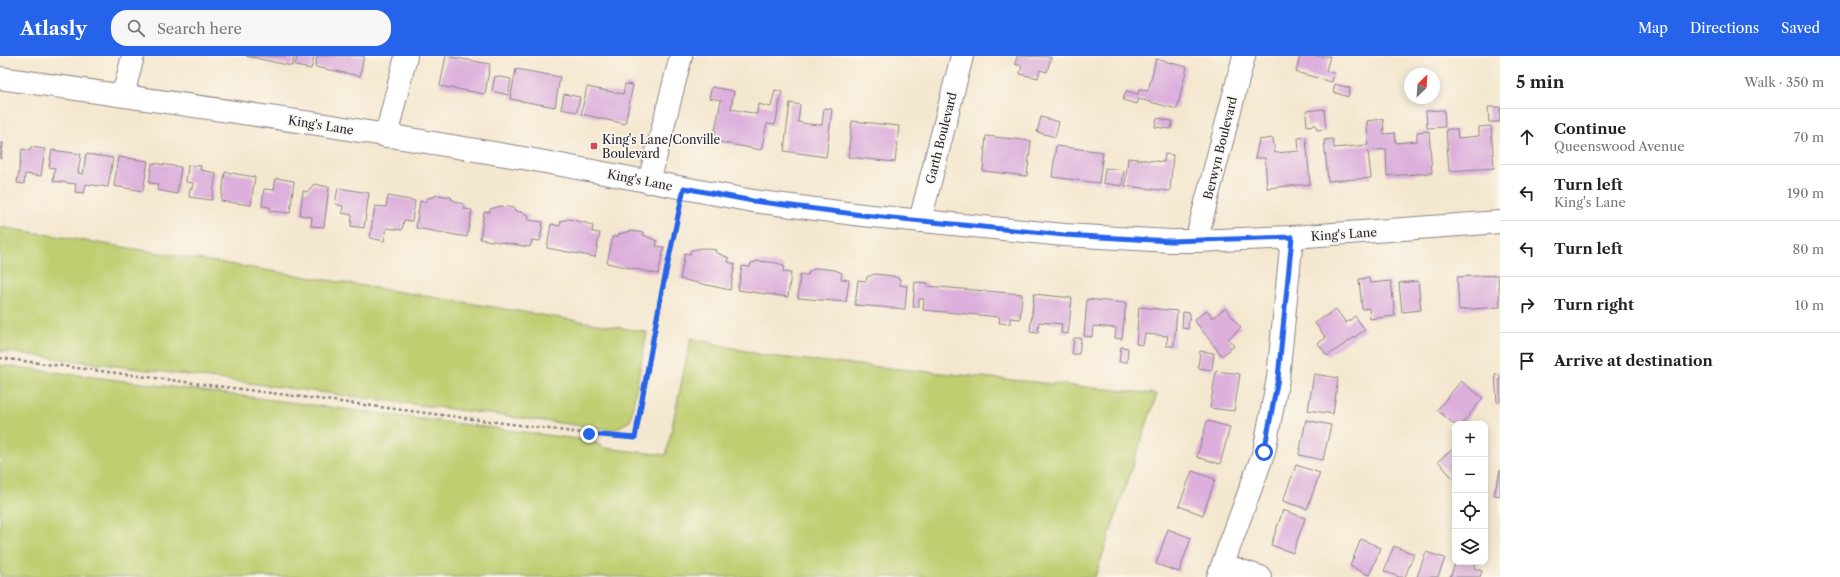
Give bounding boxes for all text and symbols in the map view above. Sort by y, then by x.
search box [111,10,391,46]
text: Atlasly [20,17,87,40]
icon: search [125,17,147,39]
text: Search here [157,19,242,38]
text: Map [1638,19,1668,37]
text: Directions [1690,19,1759,37]
text: Saved [1781,19,1820,37]
north arrow [1404,68,1440,104]
text: 5 min [1516,72,1564,92]
text: Walk · 350 m [1744,74,1824,90]
street label: Garth Boulevard [922,90,960,185]
street label: Berwyn Boulevard [1200,94,1240,201]
street label: King's Lane [287,112,355,138]
text: Continue [1554,119,1626,138]
icon: ahead [1516,126,1538,148]
text: 70 m [1794,129,1824,145]
place label: King's Lane/Conville Boulevard [602,132,721,161]
text: Queenswood Avenue [1554,138,1685,154]
marker: King's Lane/Conville Boulevard [589,141,599,151]
street label: King's Lane [606,166,674,194]
text: Turn left [1554,175,1623,194]
icon: left [1516,182,1538,204]
text: 190 m [1787,185,1824,201]
text: King's Lane [1554,194,1626,210]
street label: King's Lane [1310,224,1378,244]
icon: left [1516,238,1538,260]
text: Turn left [1554,239,1623,258]
text: 80 m [1792,241,1824,257]
icon: right [1516,294,1538,316]
text: Turn right [1554,295,1634,314]
text: 10 m [1795,297,1824,313]
icon: arrive [1516,350,1538,372]
text: Arrive at destination [1554,351,1713,370]
map controls [1452,421,1488,565]
button: + [1452,421,1488,457]
route end [580,425,598,443]
route start [1255,443,1273,461]
button: − [1452,457,1488,493]
button: locate [1452,493,1488,529]
button: layers [1452,529,1488,565]

